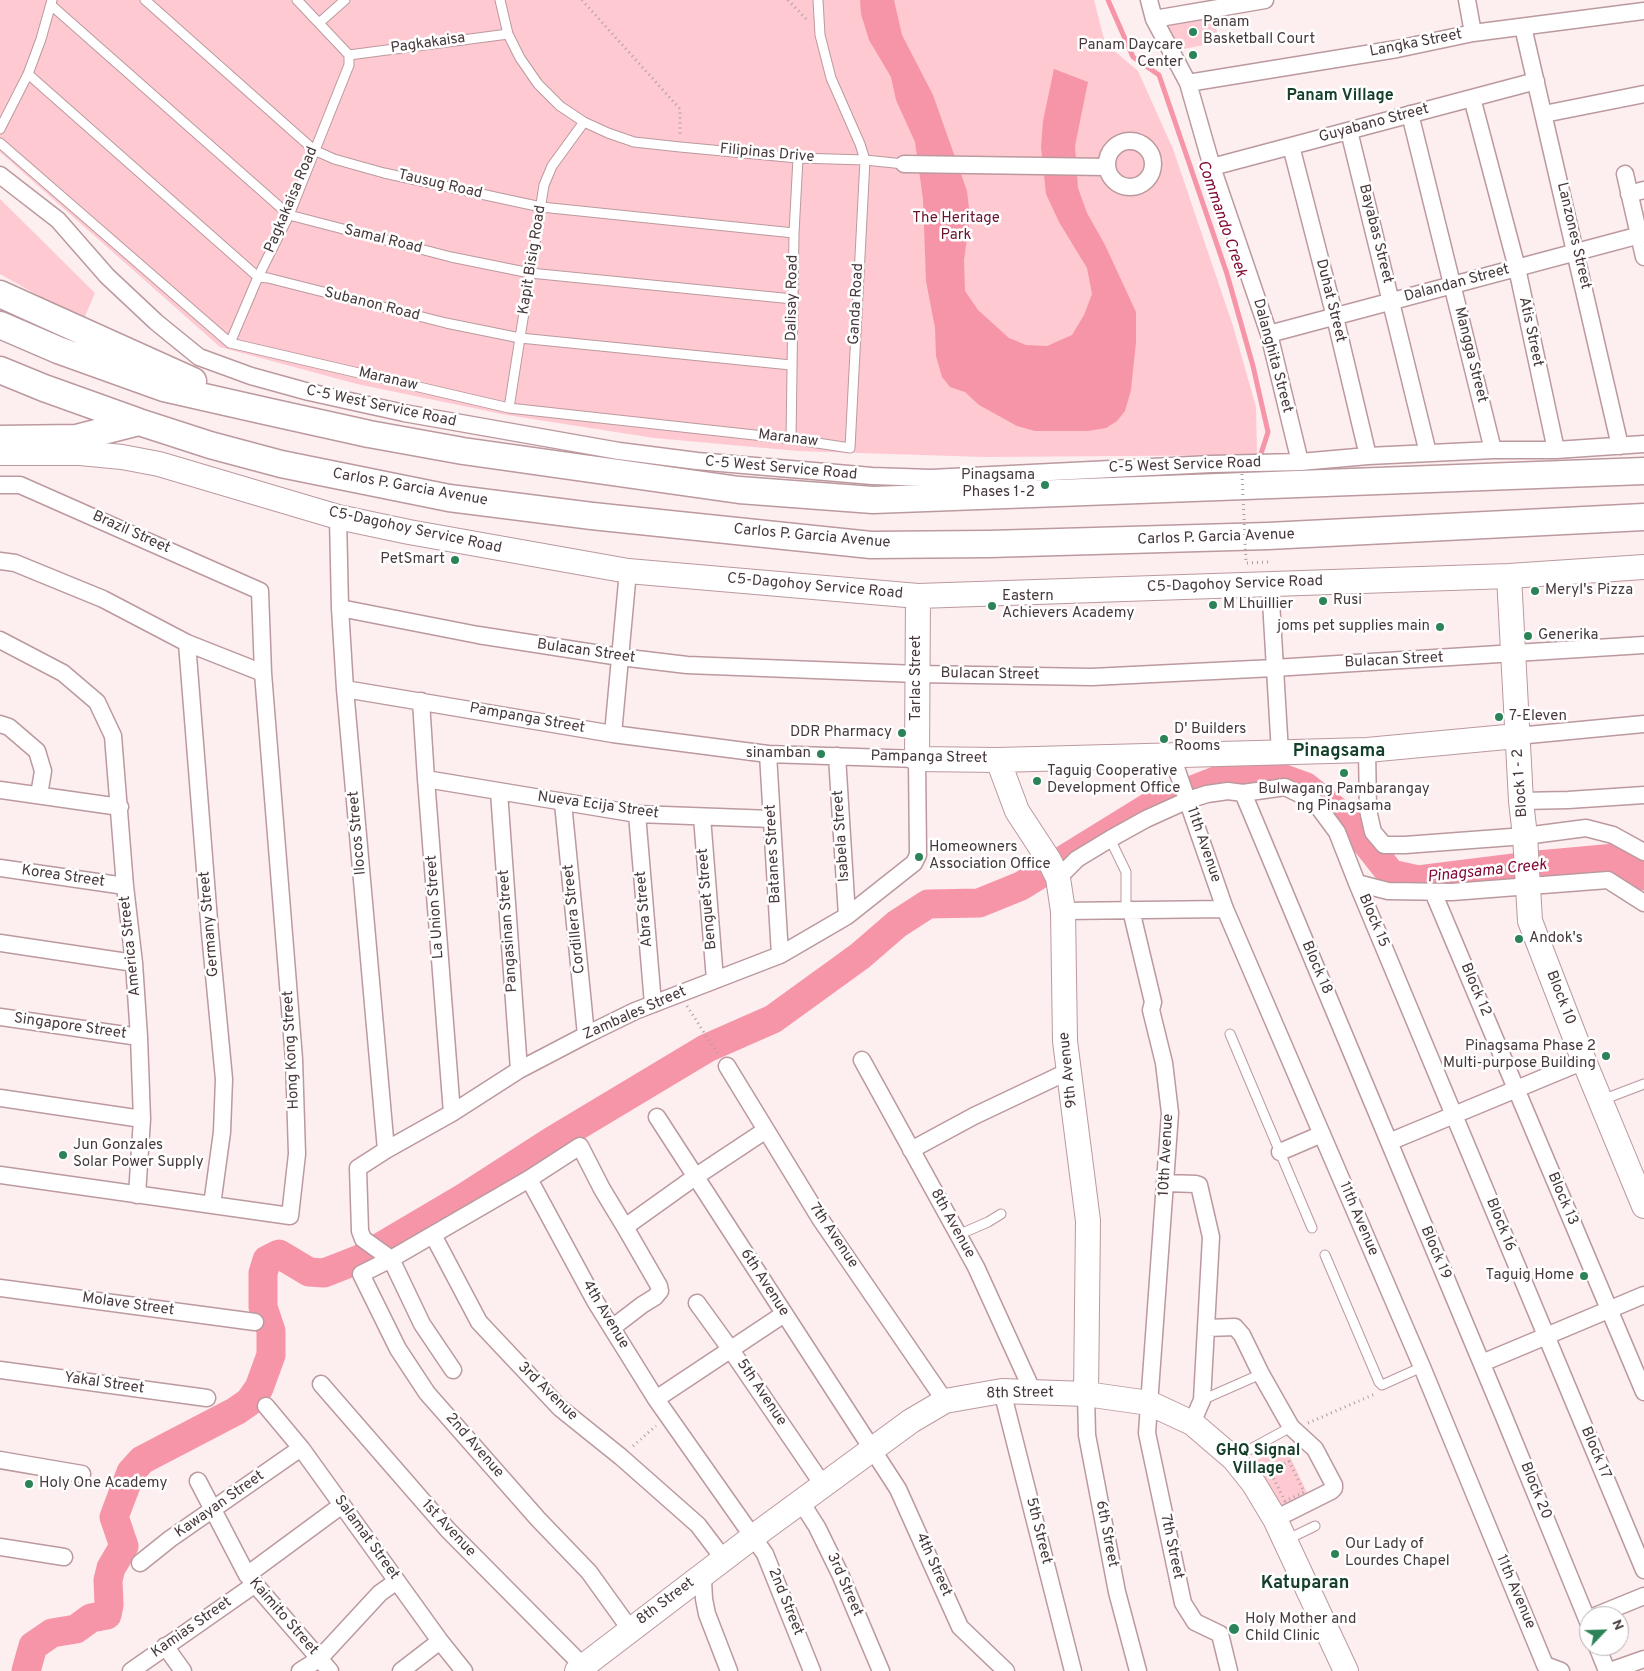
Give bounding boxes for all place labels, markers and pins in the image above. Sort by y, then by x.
place label: Panam Basketball Court [1203,14,1315,49]
marker: Panam Basketball Court [1187,26,1199,38]
place label: Panam Daycare Center [1078,37,1183,72]
marker: Panam Daycare Center [1187,49,1199,61]
place label: Pinagsama Phases 1-2 [961,467,1035,502]
marker: Pinagsama Phases 1-2 [1039,479,1051,491]
place label: PetSmart [380,551,445,569]
marker: PetSmart [449,554,461,566]
place label: Meryl's Pizza [1545,582,1633,600]
marker: Meryl's Pizza [1529,585,1541,597]
place label: Eastern Achievers Academy [1002,588,1134,623]
place label: Rusi [1333,592,1362,610]
marker: Rusi [1317,595,1329,607]
place label: M Lhuillier [1223,596,1293,614]
marker: M Lhuillier [1207,599,1219,611]
marker: Eastern Achievers Academy [986,600,998,612]
place label: joms pet supplies main [1277,618,1430,636]
marker: joms pet supplies main [1434,621,1446,633]
place label: Generika [1538,627,1598,645]
marker: Generika [1522,630,1534,642]
place label: 7-Eleven [1509,708,1567,726]
marker: 7-Eleven [1493,711,1505,723]
place label: D' Builders Rooms [1174,721,1246,756]
place label: DDR Pharmacy [790,724,892,742]
marker: DDR Pharmacy [896,727,908,739]
marker: D' Builders Rooms [1158,733,1170,745]
place label: sinamban [746,745,811,763]
marker: sinamban [815,748,827,760]
place label: Taguig Cooperative Development Office [1047,763,1180,798]
marker: Bulwagang Pambarangay ng Pinagsama [1338,767,1350,779]
marker: Taguig Cooperative Development Office [1031,775,1043,787]
place label: Bulwagang Pambarangay ng Pinagsama [1258,781,1430,816]
place label: Homeowners Association Office [929,839,1051,874]
marker: Homeowners Association Office [913,851,925,863]
place label: Andok's [1529,930,1583,948]
marker: Andok's [1513,933,1525,945]
place label: Pinagsama Phase 2 Multi-purpose Building [1443,1038,1596,1073]
marker: Pinagsama Phase 2 Multi-purpose Building [1600,1050,1612,1062]
place label: Jun Gonzales Solar Power Supply [73,1137,204,1172]
marker: Jun Gonzales Solar Power Supply [57,1149,69,1161]
place label: Taguig Home [1486,1267,1574,1285]
marker: Taguig Home [1578,1270,1590,1282]
place label: Holy One Academy [39,1475,167,1493]
marker: Holy One Academy [23,1478,35,1490]
place label: Our Lady of Lourdes Chapel [1345,1536,1450,1571]
marker: Our Lady of Lourdes Chapel [1329,1548,1341,1560]
place label: Holy Mother and Child Clinic [1245,1611,1356,1646]
marker: Holy Mother and Child Clinic [1227,1622,1241,1636]

